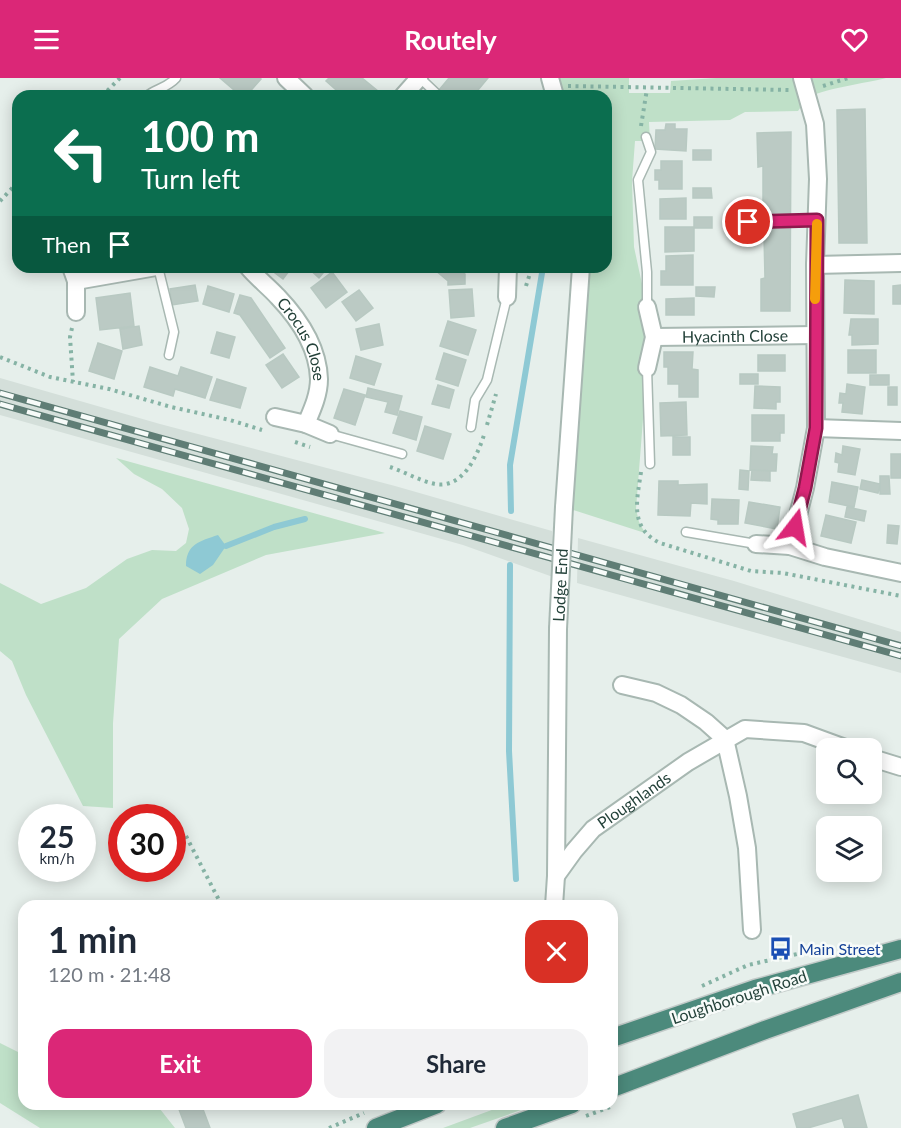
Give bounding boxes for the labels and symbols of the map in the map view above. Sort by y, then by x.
pin [722,196,773,247]
street label: Crocus Close [274,293,329,381]
street label: Hyacinth Close [682,325,788,346]
position arrow [763,495,827,559]
street label: Lodge End [548,548,571,622]
street label: Ploughlands [593,767,674,832]
speed limit sign: 30 [108,804,186,882]
bus stop icon: Main Street [768,936,794,962]
place label: Main Street [799,939,881,958]
street label: Loughborough Road [669,966,809,1027]

